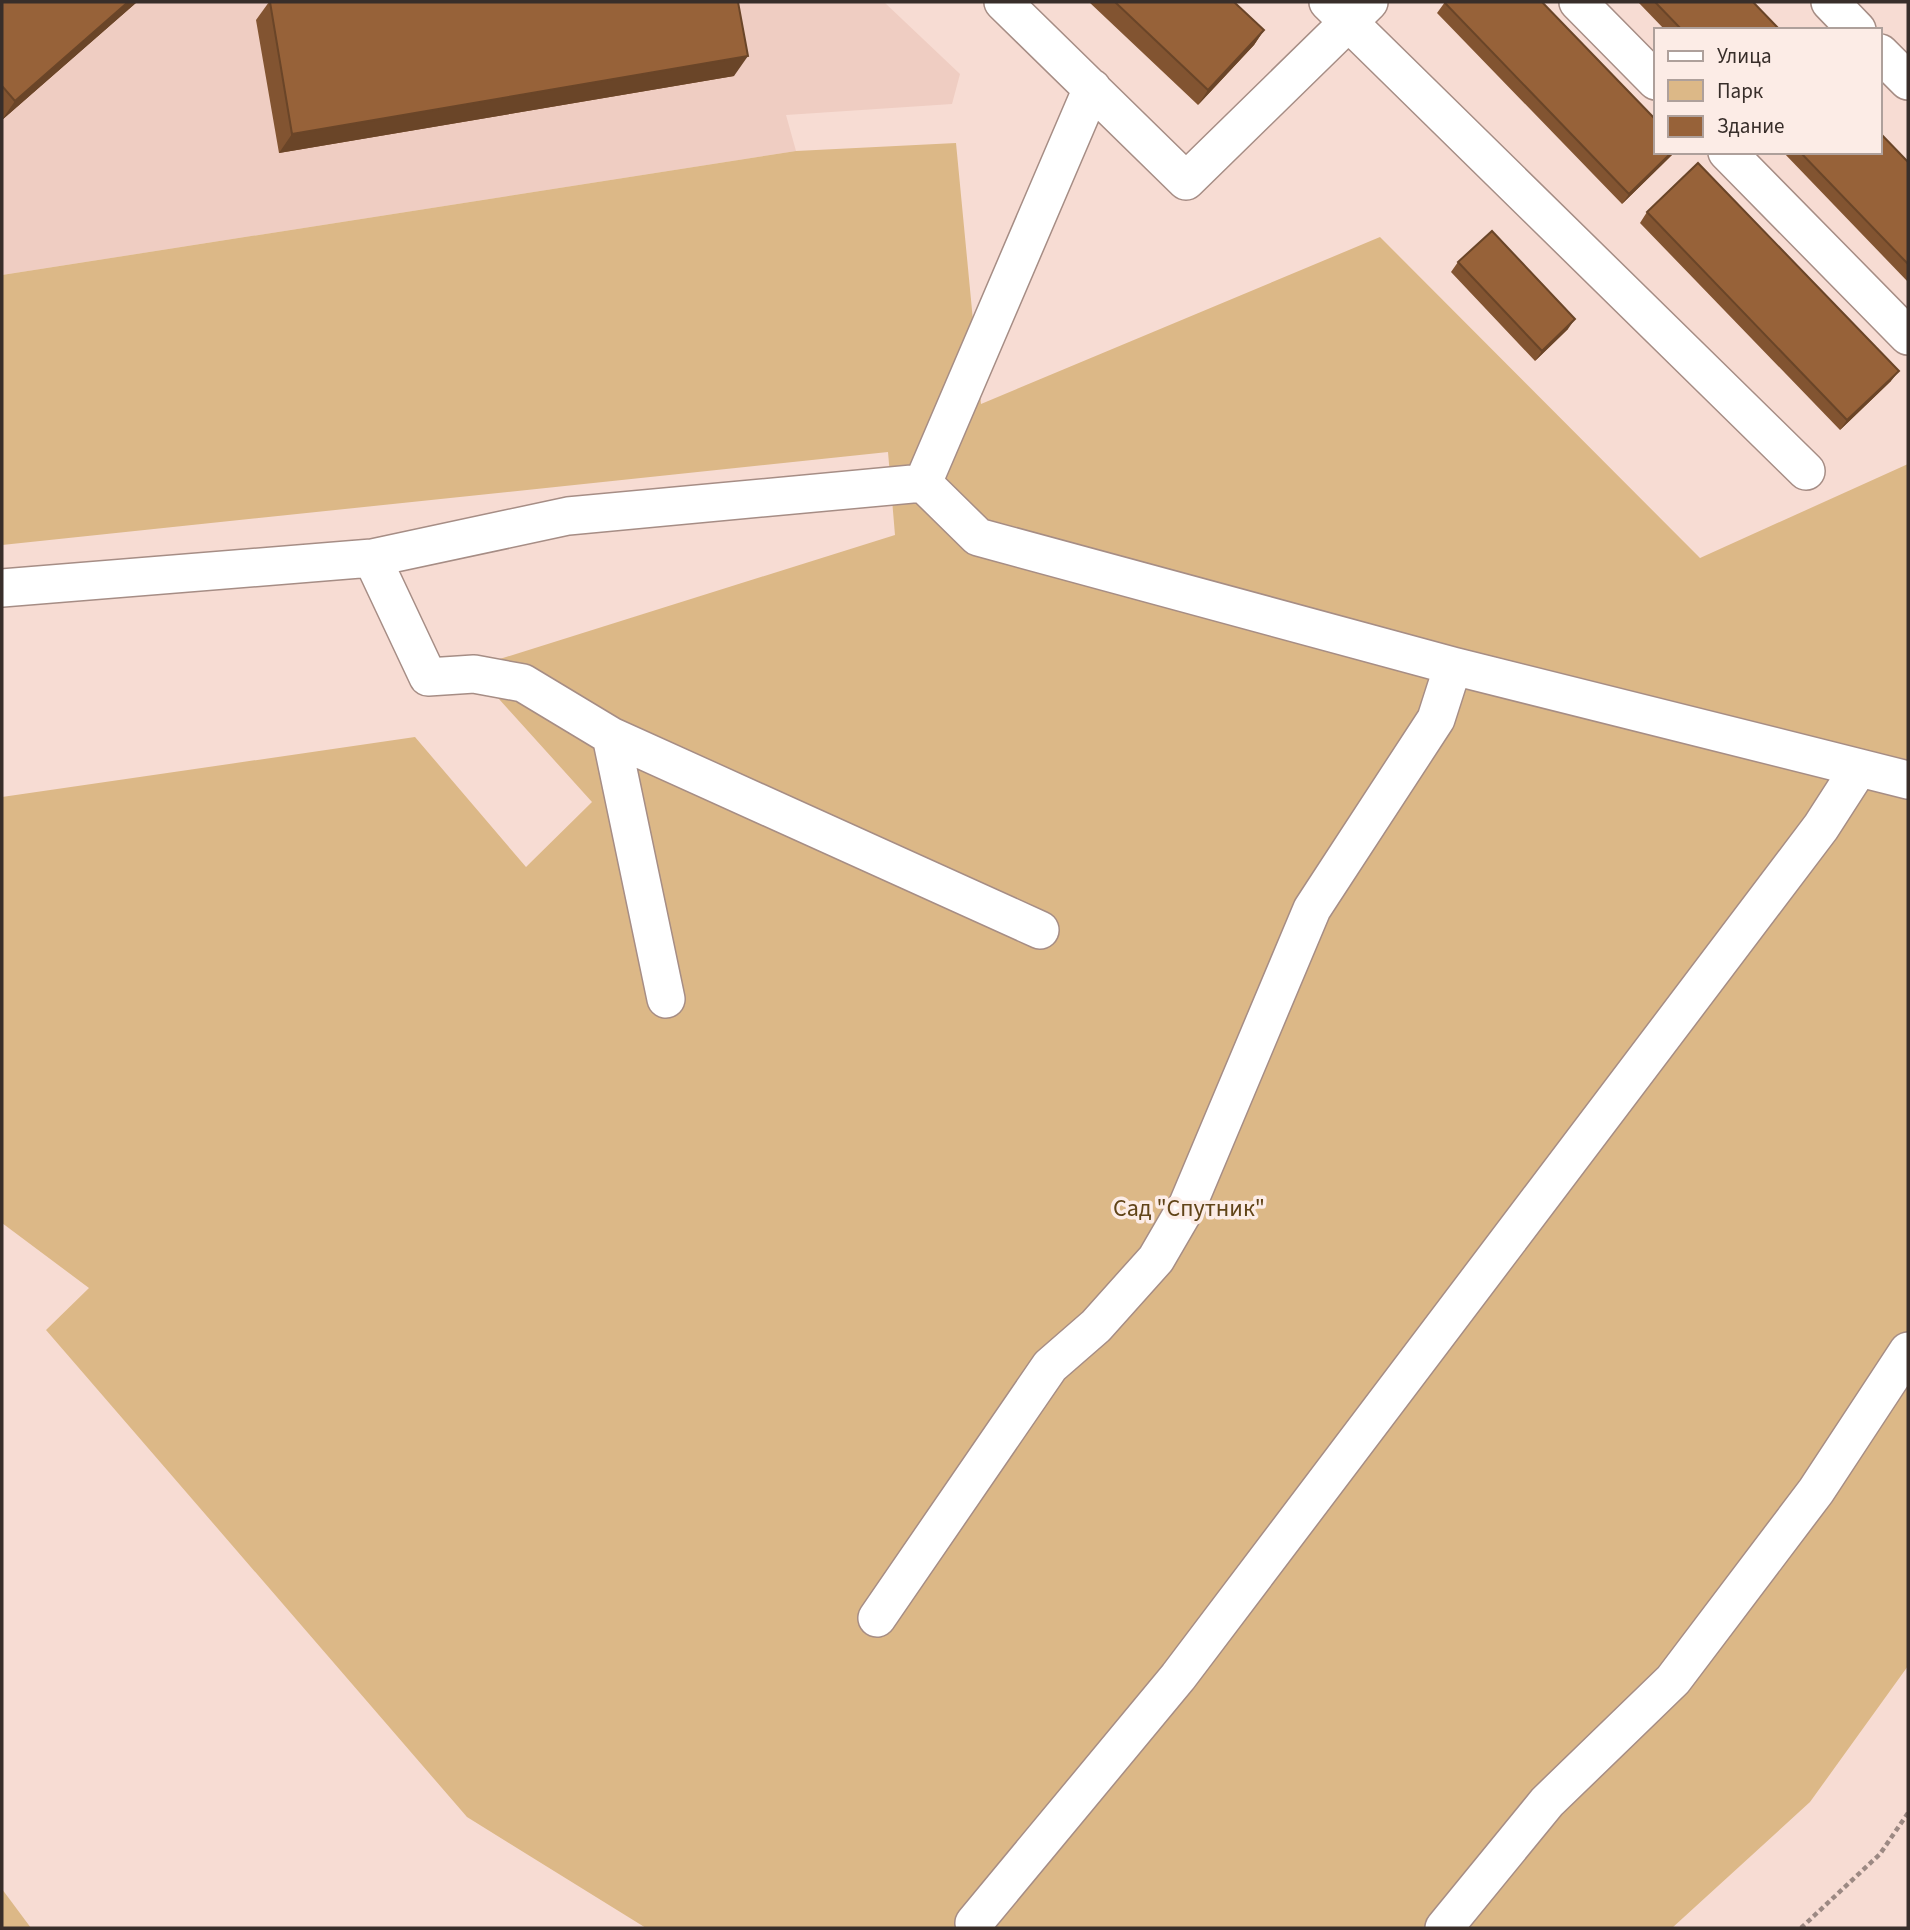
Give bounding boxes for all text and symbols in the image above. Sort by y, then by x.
legend [1654,28,1882,154]
text: Улица [1717,41,1772,71]
text: Парк [1717,76,1764,106]
text: Здание [1717,111,1785,141]
park label: Сад "Спутник" [1113,1191,1265,1226]

